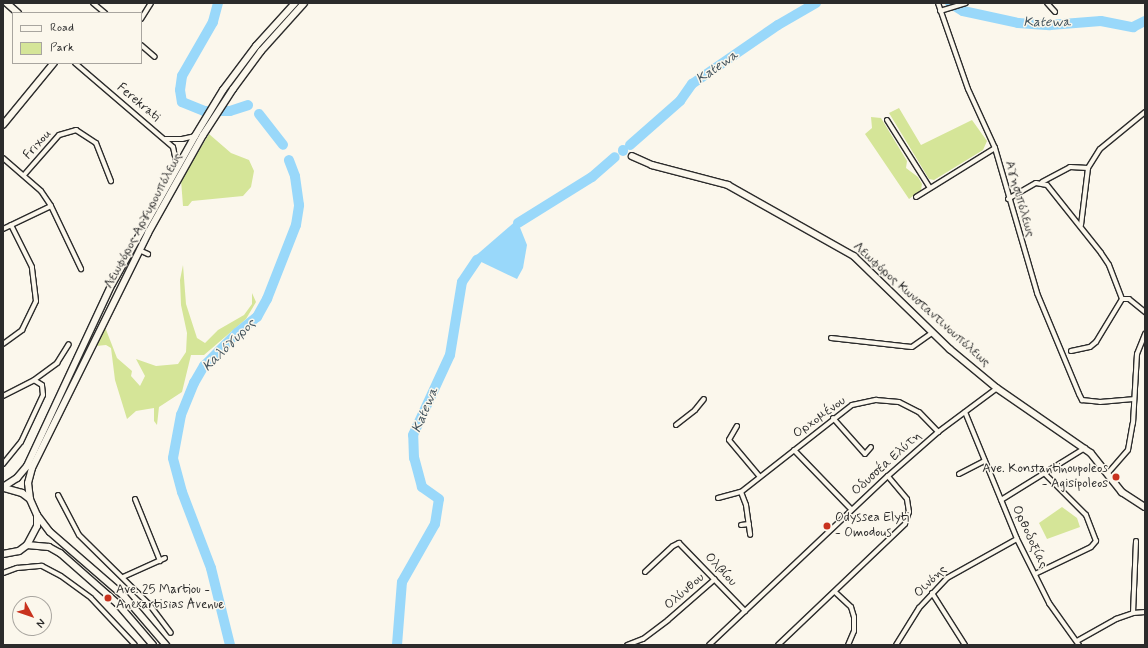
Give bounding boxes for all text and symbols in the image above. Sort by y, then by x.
legend [12,12,142,64]
water label: Katewa [1023,14,1071,30]
text: Road [50,20,74,36]
text: Park [50,40,74,56]
water label: Katewa [693,46,741,88]
street label: Ferekrati [113,80,163,126]
street label: Frixou [21,127,55,163]
street label: Λεωφόρος Αργυρουπόλεως [102,150,186,292]
street label: Αγησιπόλεως [1001,159,1037,239]
street label: Λεωφόρος Κωνσταντινουπόλεως [849,239,993,371]
water label: Καλόγυρος [199,315,259,375]
water label: Katewa [408,385,442,435]
street label: Ορχομένου [791,394,849,442]
street label: Οδυσσέα Ελύτη [849,429,925,499]
place label: Ave. Konstantinoupoleos - Agisipoleos [982,462,1108,493]
marker: Ave. Konstantinoupoleos - Agisipoleos [1111,472,1121,482]
street label: Ορθοδοξίας [1008,503,1050,571]
place label: Odyssea Elyti - Omodous [835,511,909,542]
marker: Odyssea Elyti - Omodous [822,521,832,531]
street label: Ολβίου [701,550,739,590]
street label: Οινόης [911,563,951,601]
street label: Ολύνθου [662,570,708,614]
place label: Ave. 25 Martiou - Anexartisias Avenue [116,583,228,614]
marker: Ave. 25 Martiou - Anexartisias Avenue [103,593,113,603]
north arrow [12,596,52,636]
text: N [33,616,48,630]

